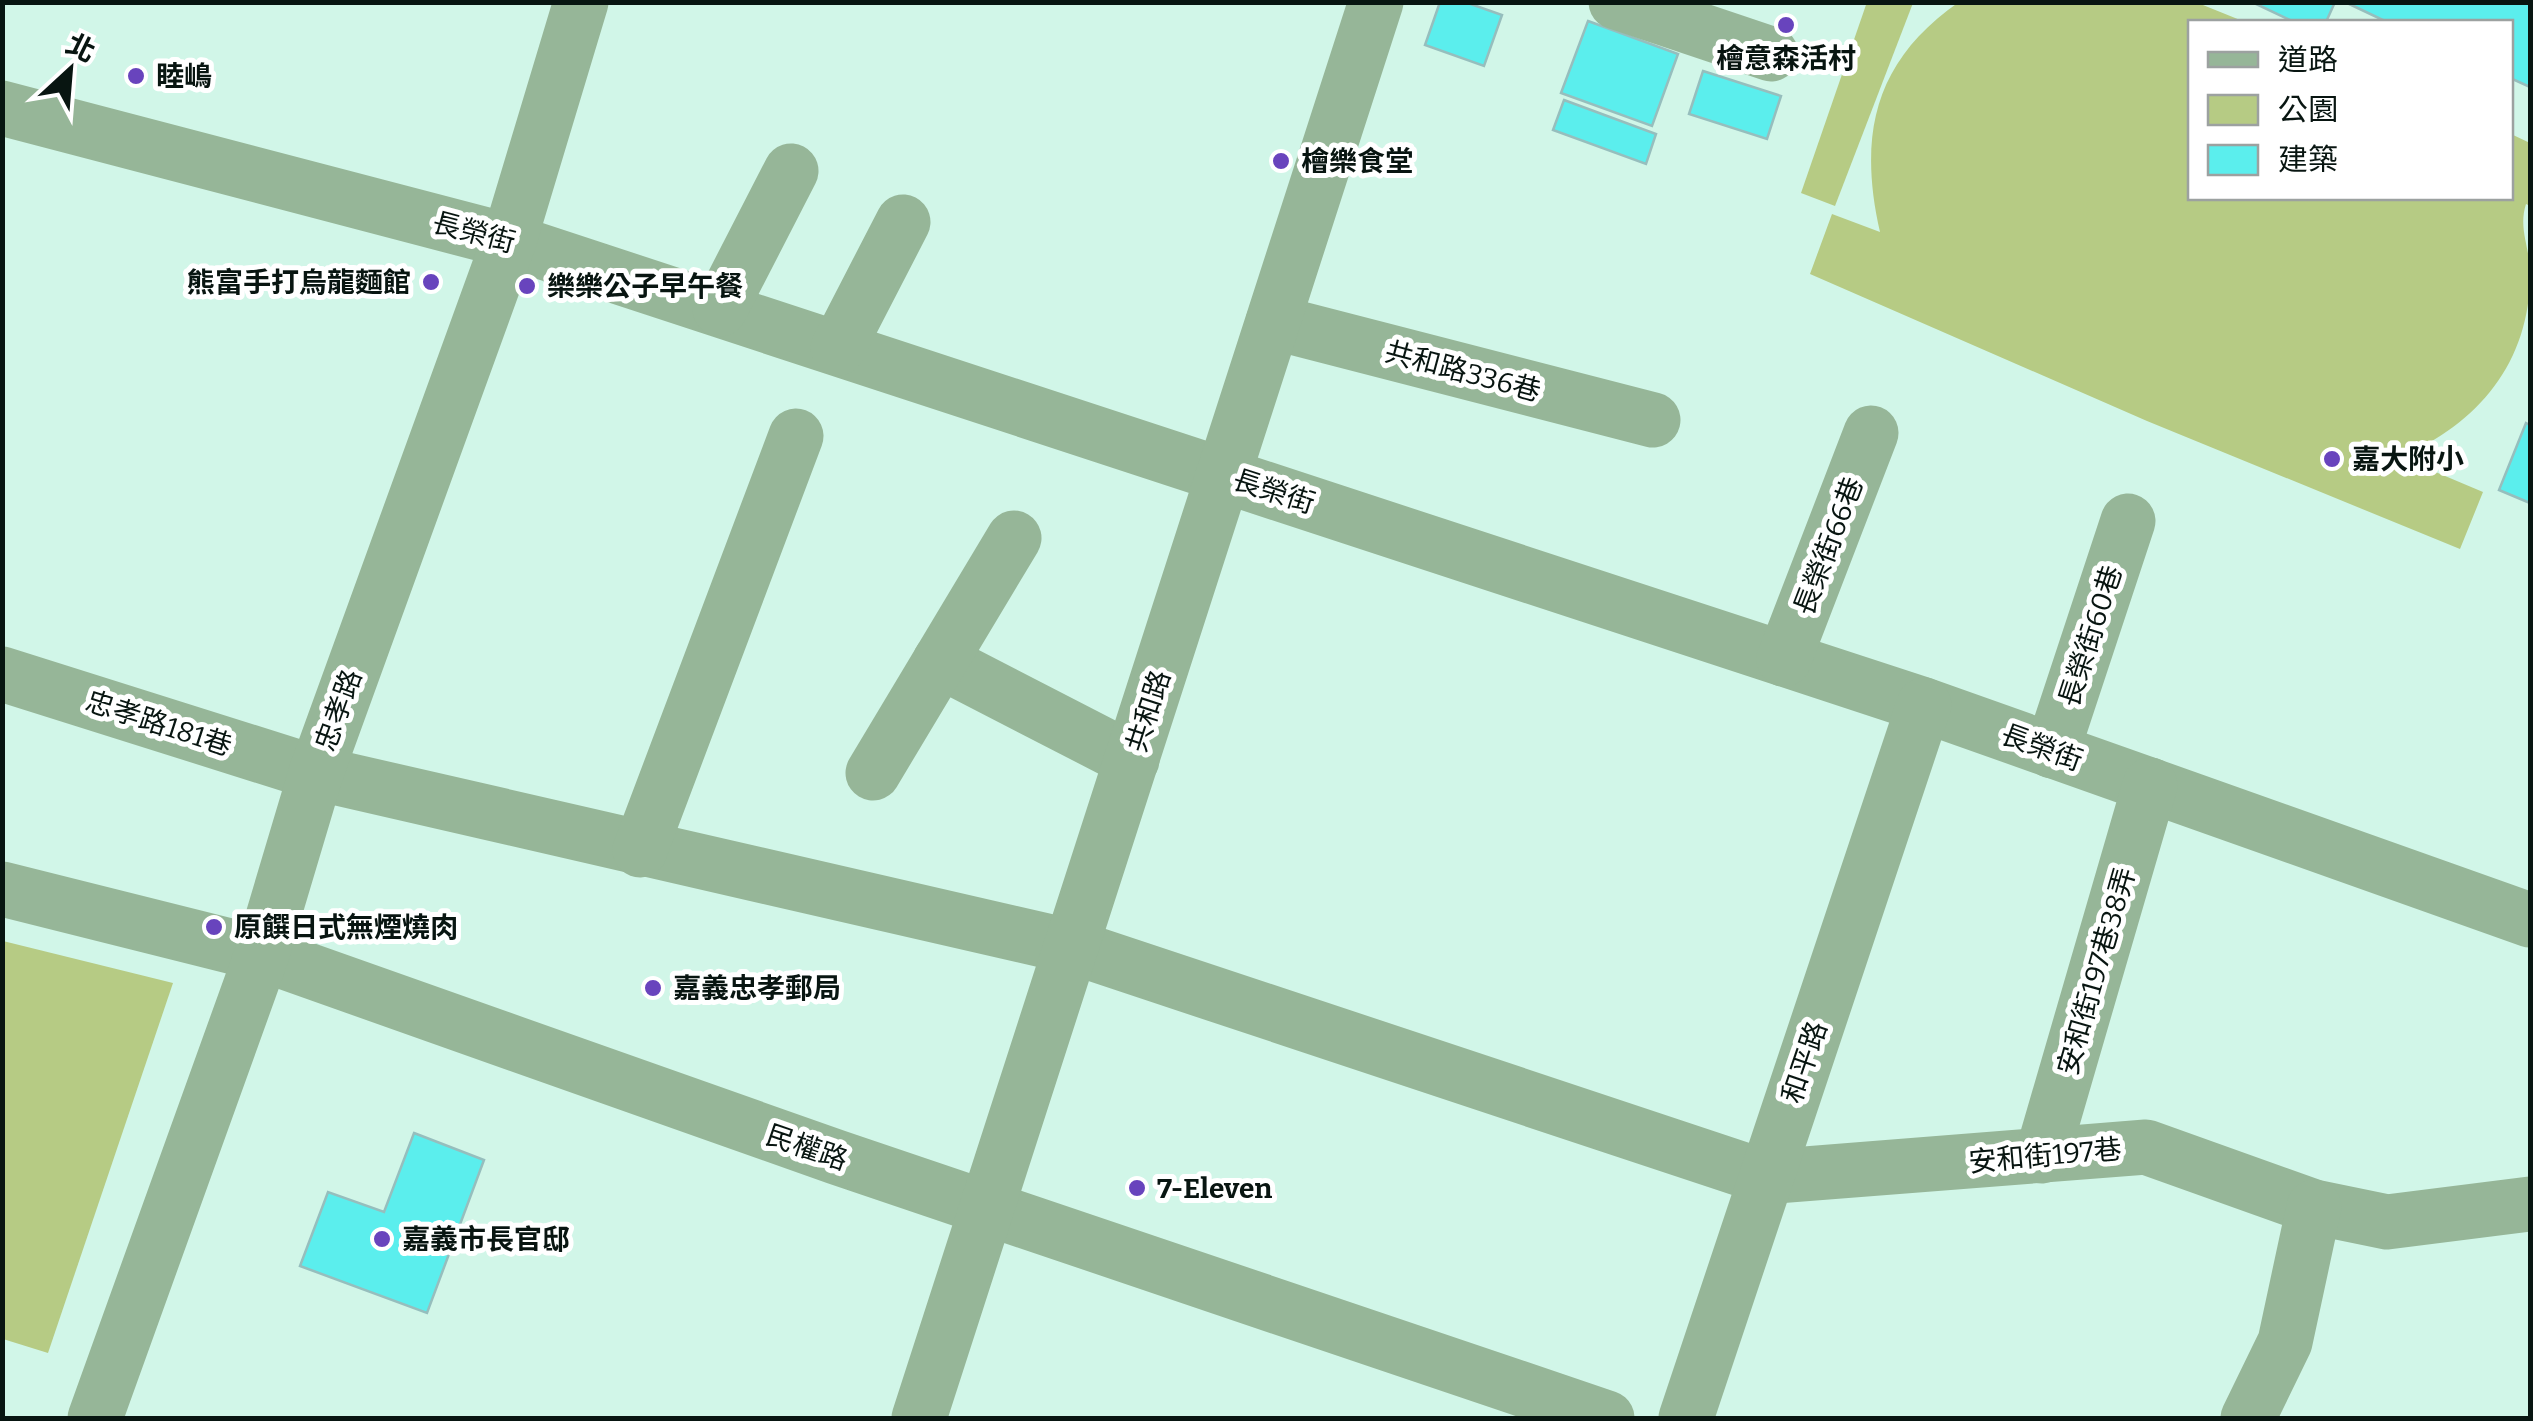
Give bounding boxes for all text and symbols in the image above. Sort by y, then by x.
marker: 檜意森活村 [1775,14,1797,36]
north arrow [20,20,120,120]
legend [2188,20,2513,200]
text: 北 [61,27,101,69]
place label: 檜意森活村 [1716,42,1856,75]
text: 道路 [2278,42,2338,78]
place label: 睦嶋 [156,60,212,93]
marker: 睦嶋 [125,65,147,87]
text: 公園 [2278,92,2338,128]
text: 建築 [2278,142,2338,178]
place label: 檜樂食堂 [1301,145,1413,178]
marker: 檜樂食堂 [1270,150,1292,172]
street label: 長榮街 [429,206,519,259]
place label: 熊富手打烏龍麵館 [187,266,411,299]
place label: 樂樂公子早午餐 [547,270,743,303]
marker: 熊富手打烏龍麵館 [420,271,442,293]
marker: 樂樂公子早午餐 [516,275,538,297]
street label: 共和路336巷 [1381,335,1544,408]
place label: 嘉大附小 [2352,443,2464,476]
marker: 嘉大附小 [2321,448,2343,470]
street label: 長榮街 [1229,463,1319,520]
street label: 長榮街66巷 [1787,473,1870,620]
street label: 長榮街60巷 [2052,561,2129,711]
street label: 忠孝路 [309,665,368,755]
street label: 共和路 [1120,666,1177,756]
street label: 忠孝路181巷 [82,684,236,763]
street label: 長榮街 [1997,718,2087,777]
street label: 安和街197巷38弄 [2051,864,2142,1079]
place label: 原饌日式無煙燒肉 [234,911,458,944]
marker: 原饌日式無煙燒肉 [203,916,225,938]
place label: 嘉義忠孝郵局 [673,972,841,1005]
marker: 嘉義忠孝郵局 [642,977,664,999]
street label: 和平路 [1775,1017,1834,1107]
street label: 民權路 [762,1118,852,1177]
street label: 安和街197巷 [1967,1132,2123,1179]
place label: 7-Eleven [1157,1172,1272,1205]
marker: 7-Eleven [1126,1177,1148,1199]
place label: 嘉義市長官邸 [402,1223,570,1256]
marker: 嘉義市長官邸 [371,1228,393,1250]

